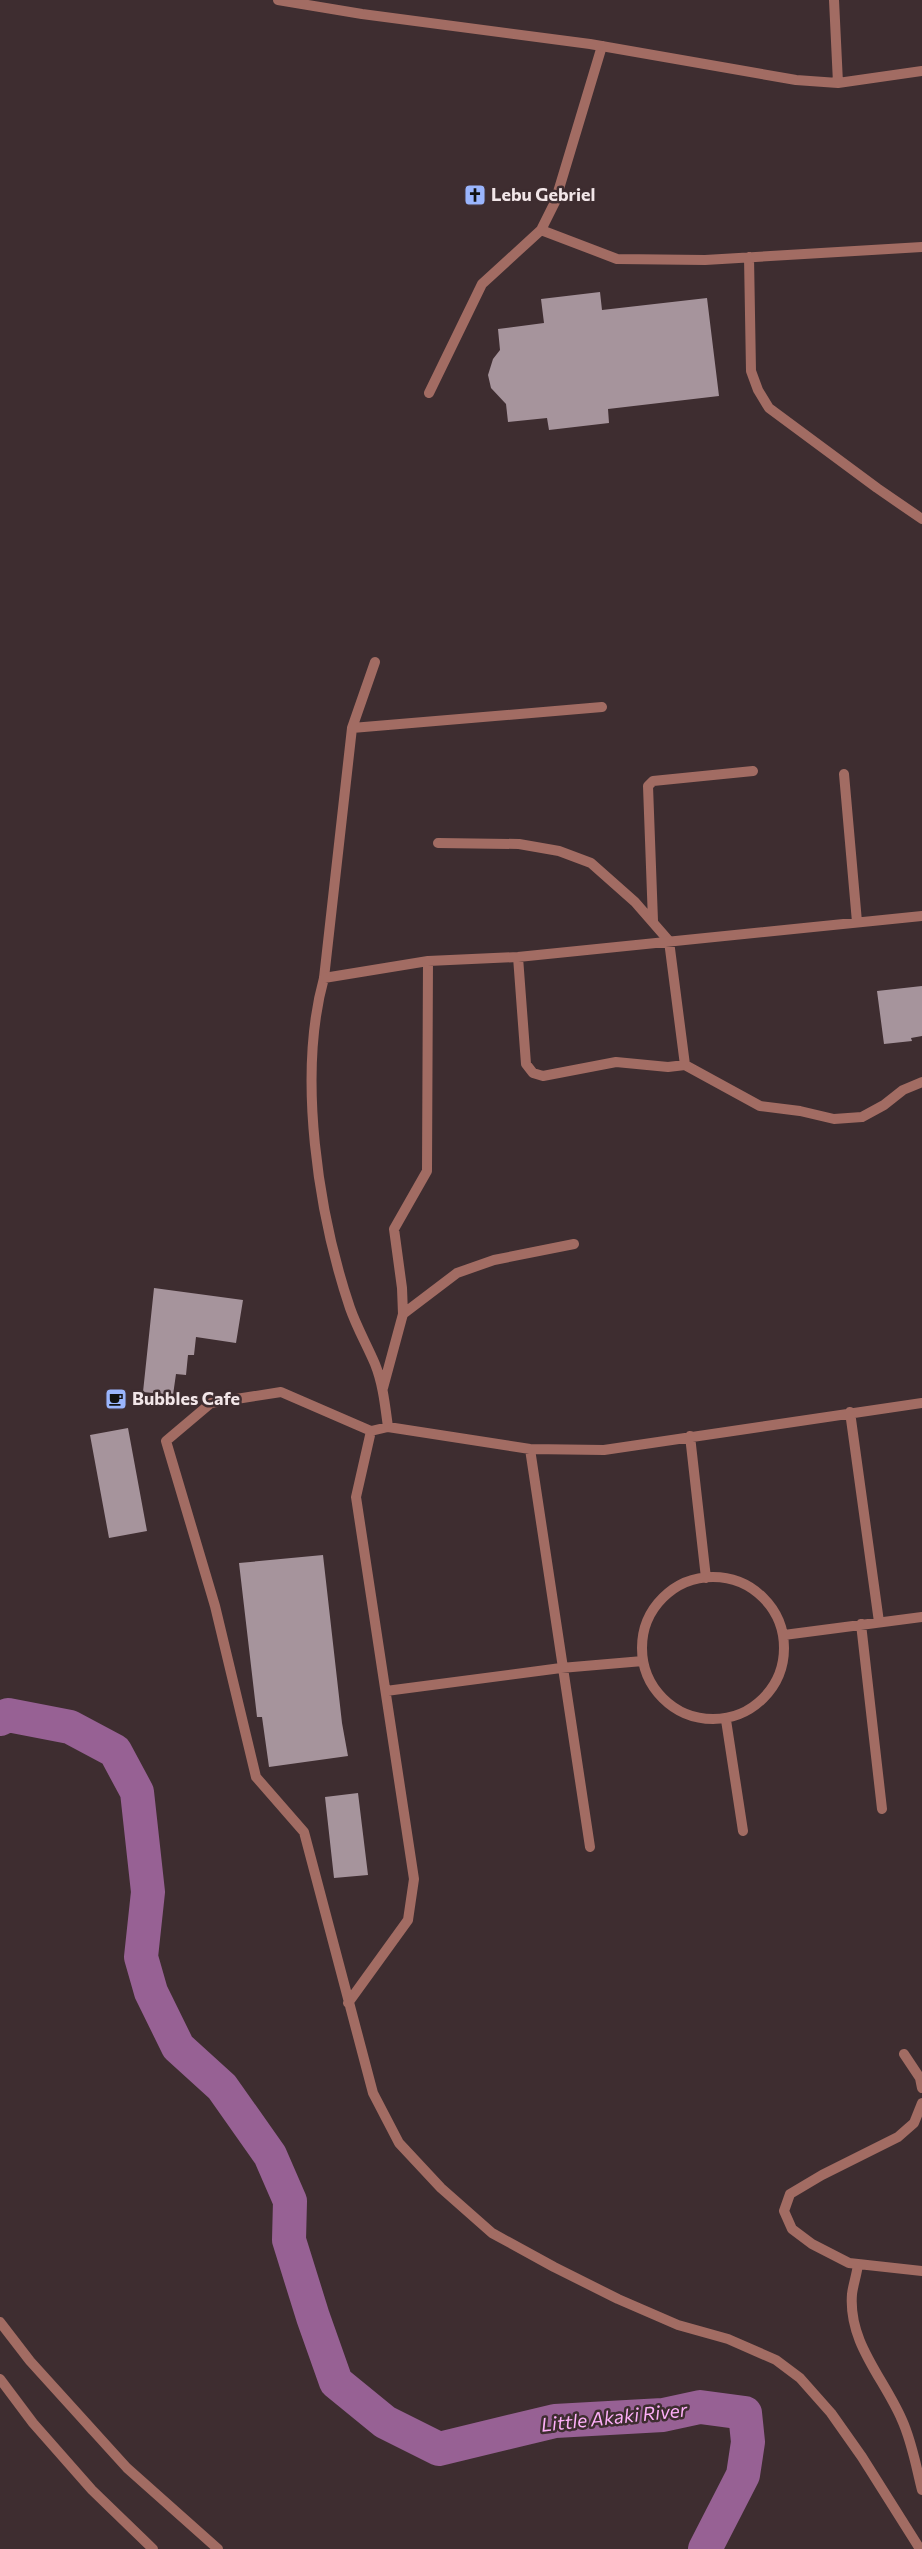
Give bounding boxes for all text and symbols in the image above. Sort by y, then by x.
church icon: Lebu Gebriel [463,183,487,207]
place label: Lebu Gebriel [491,183,595,205]
cafe icon: Bubbles Cafe [104,1387,128,1411]
place label: Bubbles Cafe [132,1387,240,1409]
water label: Little Akaki River [540,2397,690,2436]

